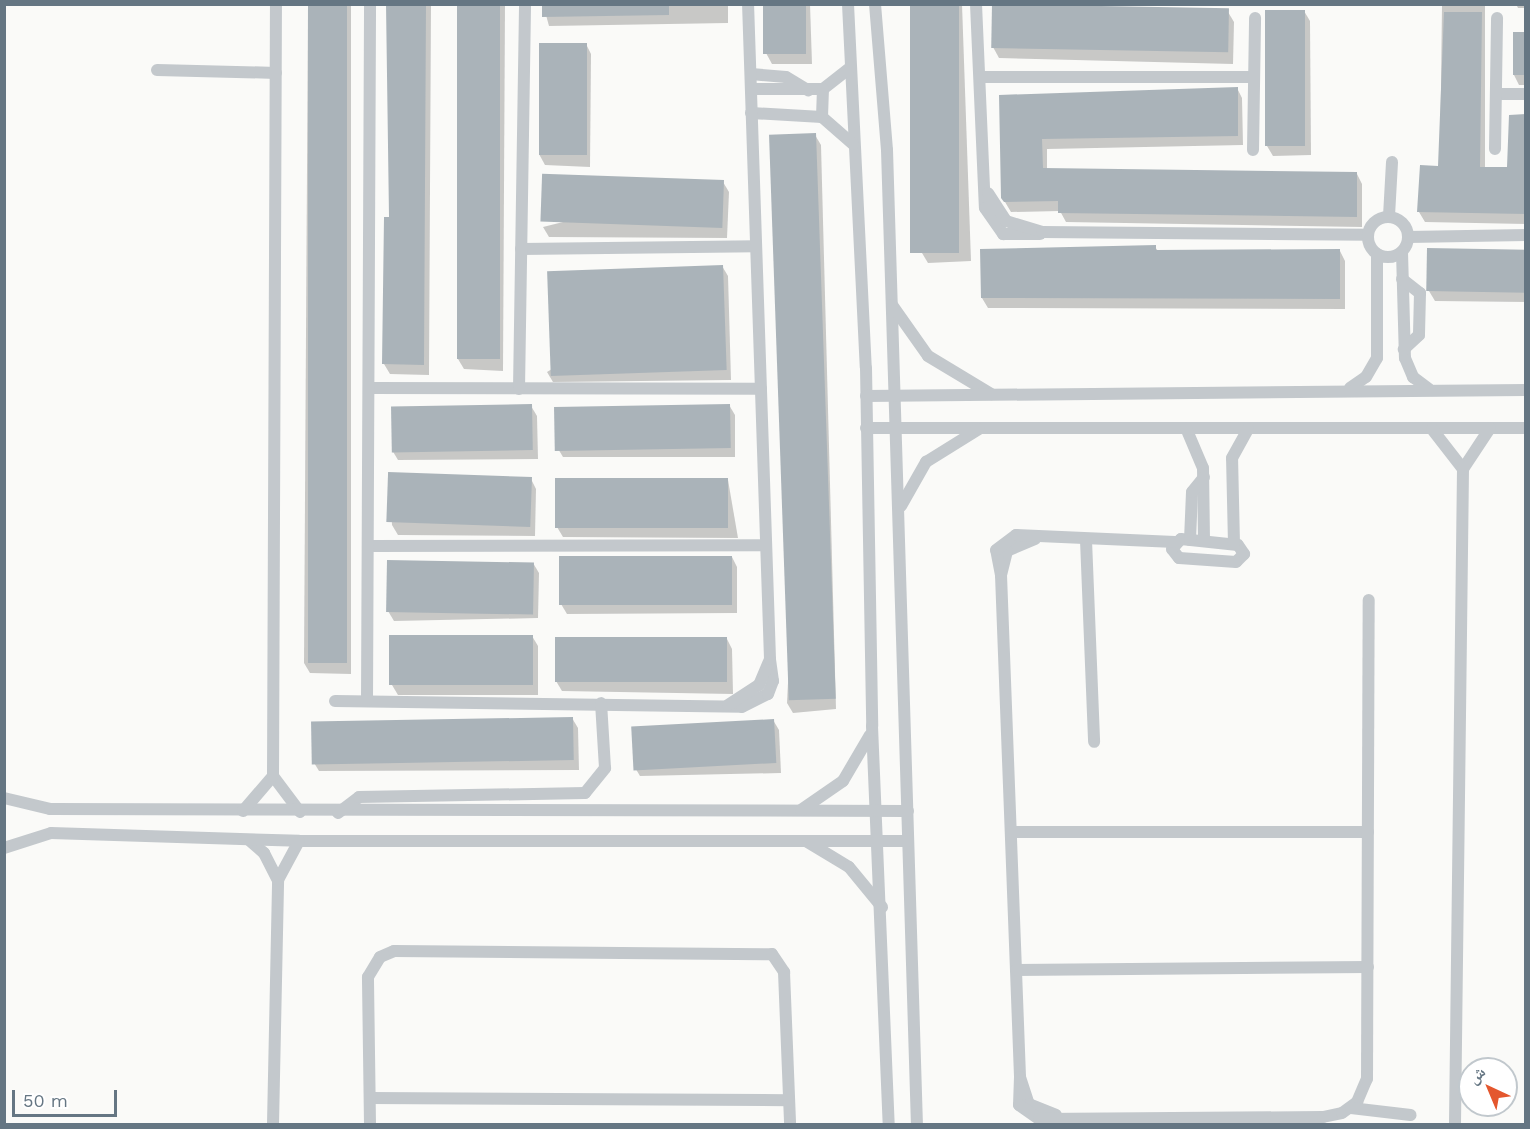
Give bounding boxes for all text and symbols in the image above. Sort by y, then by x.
north arrow [1458,1057,1518,1117]
text: ش [1464,1062,1489,1088]
scale bar [15,1078,120,1116]
text: 50 m [23,1090,68,1111]

